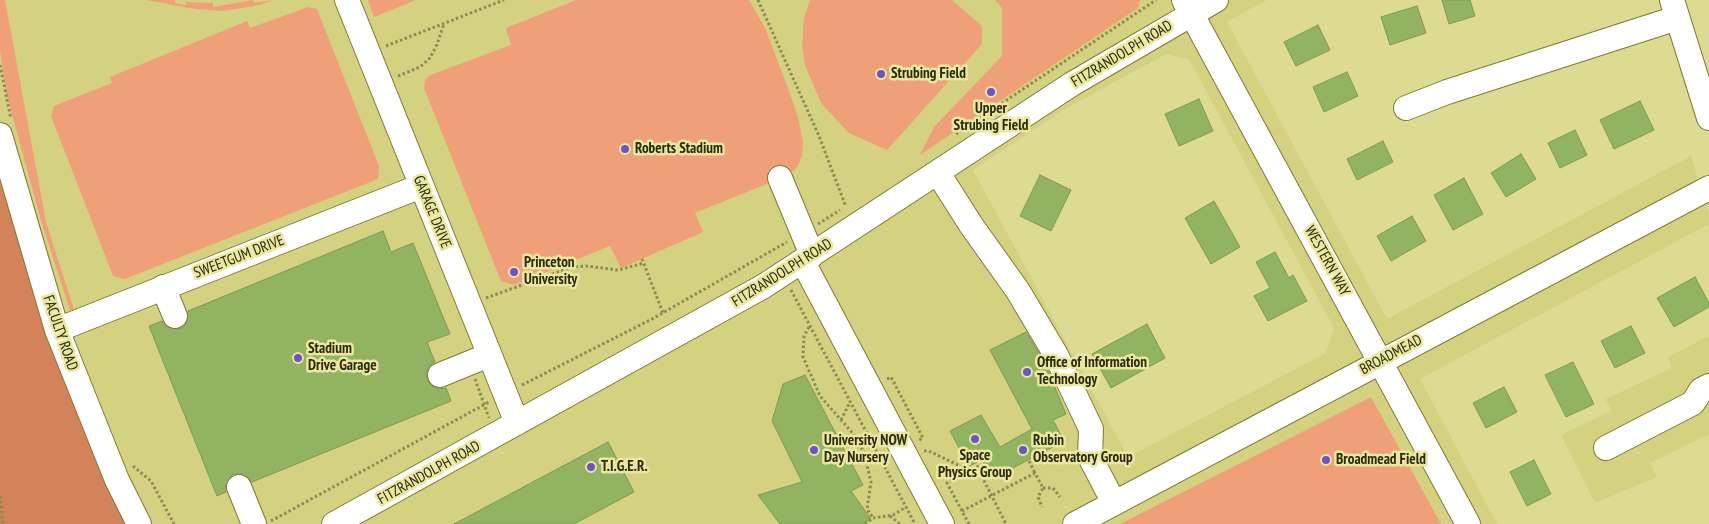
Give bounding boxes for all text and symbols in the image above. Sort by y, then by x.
street label: FITZRANDOLPH ROAD [1068,17,1176,91]
place label: Strubing Field [891,65,966,83]
marker: Strubing Field [875,68,887,80]
marker: Upper Strubing Field [985,86,997,98]
place label: Upper Strubing Field [954,100,1028,135]
place label: Roberts Stadium [635,140,723,158]
marker: Roberts Stadium [619,143,631,155]
street label: GARAGE DRIVE [409,173,455,251]
street label: WESTERN WAY [1300,223,1354,299]
street label: SWEETGUM DRIVE [191,232,287,282]
street label: FITZRANDOLPH ROAD [729,235,835,311]
place label: Princeton University [524,254,577,289]
marker: Princeton University [508,266,520,278]
street label: FACULTY ROAD [39,293,81,373]
street label: BROADMEAD [1357,331,1425,379]
place label: Stadium Drive Garage [308,340,377,375]
marker: Stadium Drive Garage [292,352,304,364]
place label: Office of Information Technology [1037,354,1147,389]
marker: Office of Information Technology [1021,366,1033,378]
place label: University NOW Day Nursery [824,432,907,467]
place label: Rubin Observatory Group [1033,432,1133,467]
marker: Space Physics Group [969,433,981,445]
street label: FITZRANDOLPH ROAD [375,437,483,509]
marker: University NOW Day Nursery [808,444,820,456]
marker: Rubin Observatory Group [1017,444,1029,456]
place label: Space Physics Group [938,447,1012,482]
place label: Broadmead Field [1336,451,1426,469]
marker: Broadmead Field [1320,454,1332,466]
place label: T.I.G.E.R. [601,458,648,476]
marker: T.I.G.E.R. [585,461,597,473]

